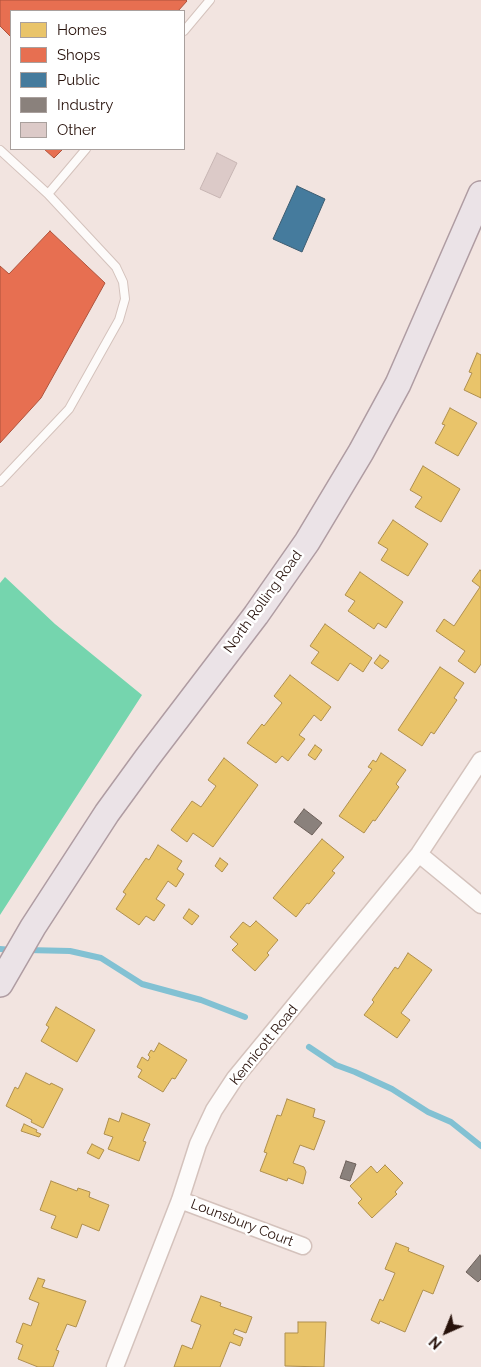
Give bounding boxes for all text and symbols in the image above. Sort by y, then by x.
legend [10,10,185,150]
text: Homes [57,21,107,39]
text: Shops [57,46,100,64]
text: Public [57,71,100,89]
text: Industry [57,96,113,114]
text: Other [57,121,96,139]
street label: North Rolling Road [220,548,306,656]
street label: Kennicott Road [226,1001,302,1089]
street label: Lounsbury Court [188,1196,296,1250]
north arrow [421,1307,471,1357]
text: N [426,1333,445,1352]

